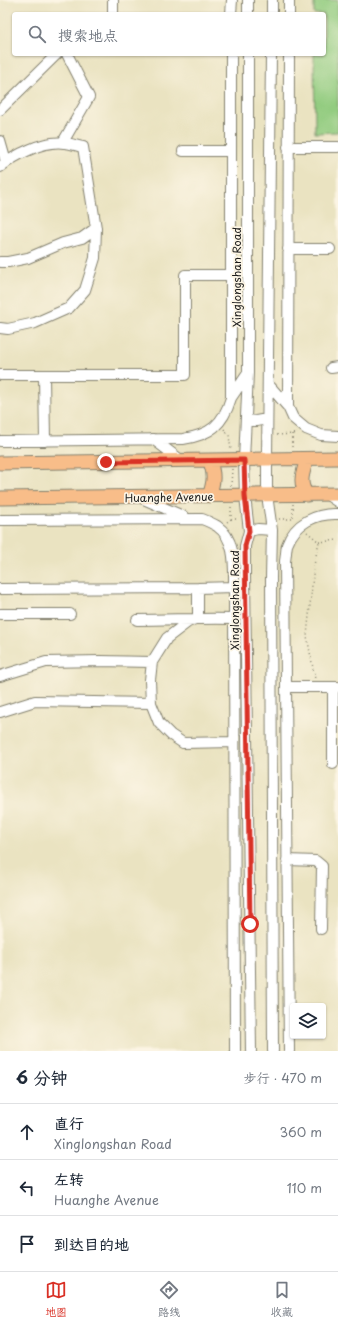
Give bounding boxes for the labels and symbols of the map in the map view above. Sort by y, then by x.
street label: Xinglongshan Road [228,227,245,327]
route end [97,453,115,471]
street label: Huanghe Avenue [124,488,214,506]
street label: Xinglongshan Road [226,550,243,650]
route start [241,915,259,933]

